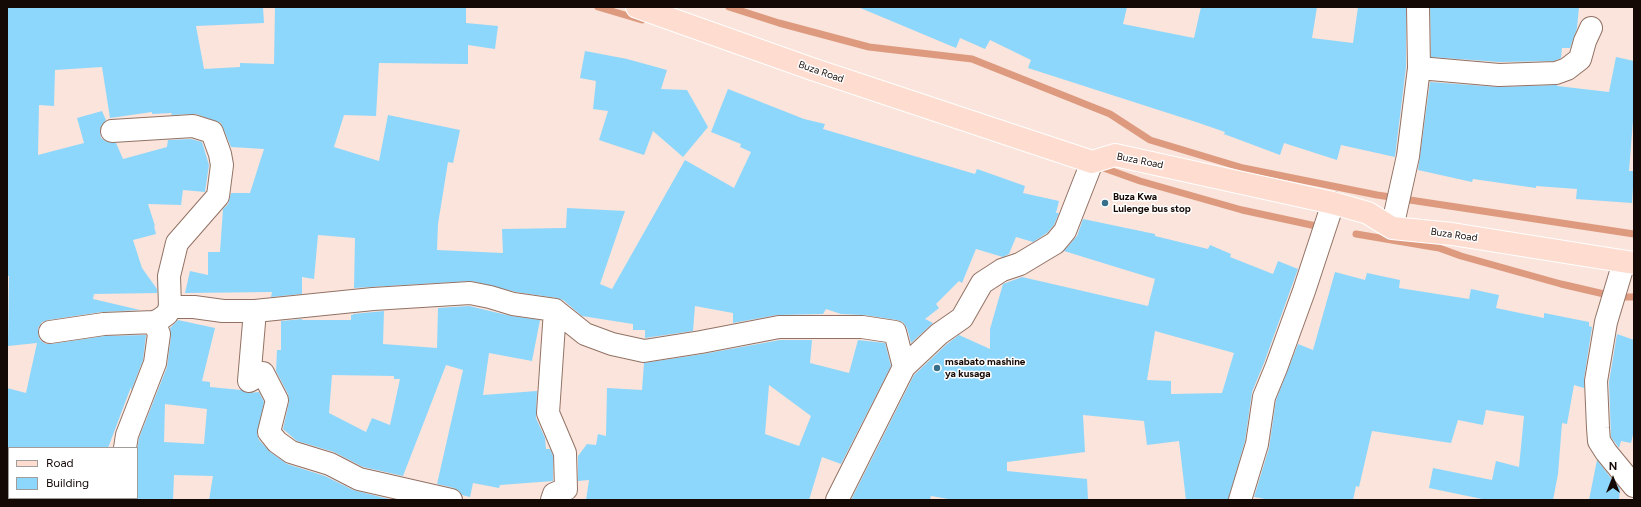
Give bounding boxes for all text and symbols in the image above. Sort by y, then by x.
street label: Buza Road [797,59,845,85]
street label: Buza Road [1116,151,1164,171]
place label: Buza Kwa Lulenge bus stop [1113,191,1191,214]
marker: Buza Kwa Lulenge bus stop [1100,198,1110,208]
street label: Buza Road [1430,226,1478,244]
place label: msabato mashine ya kusaga [945,356,1025,380]
marker: msabato mashine ya kusaga [932,363,942,373]
legend [8,447,138,499]
text: Road [46,456,74,470]
north arrow [1593,459,1633,499]
text: N [1609,460,1617,473]
text: Building [46,476,89,490]

